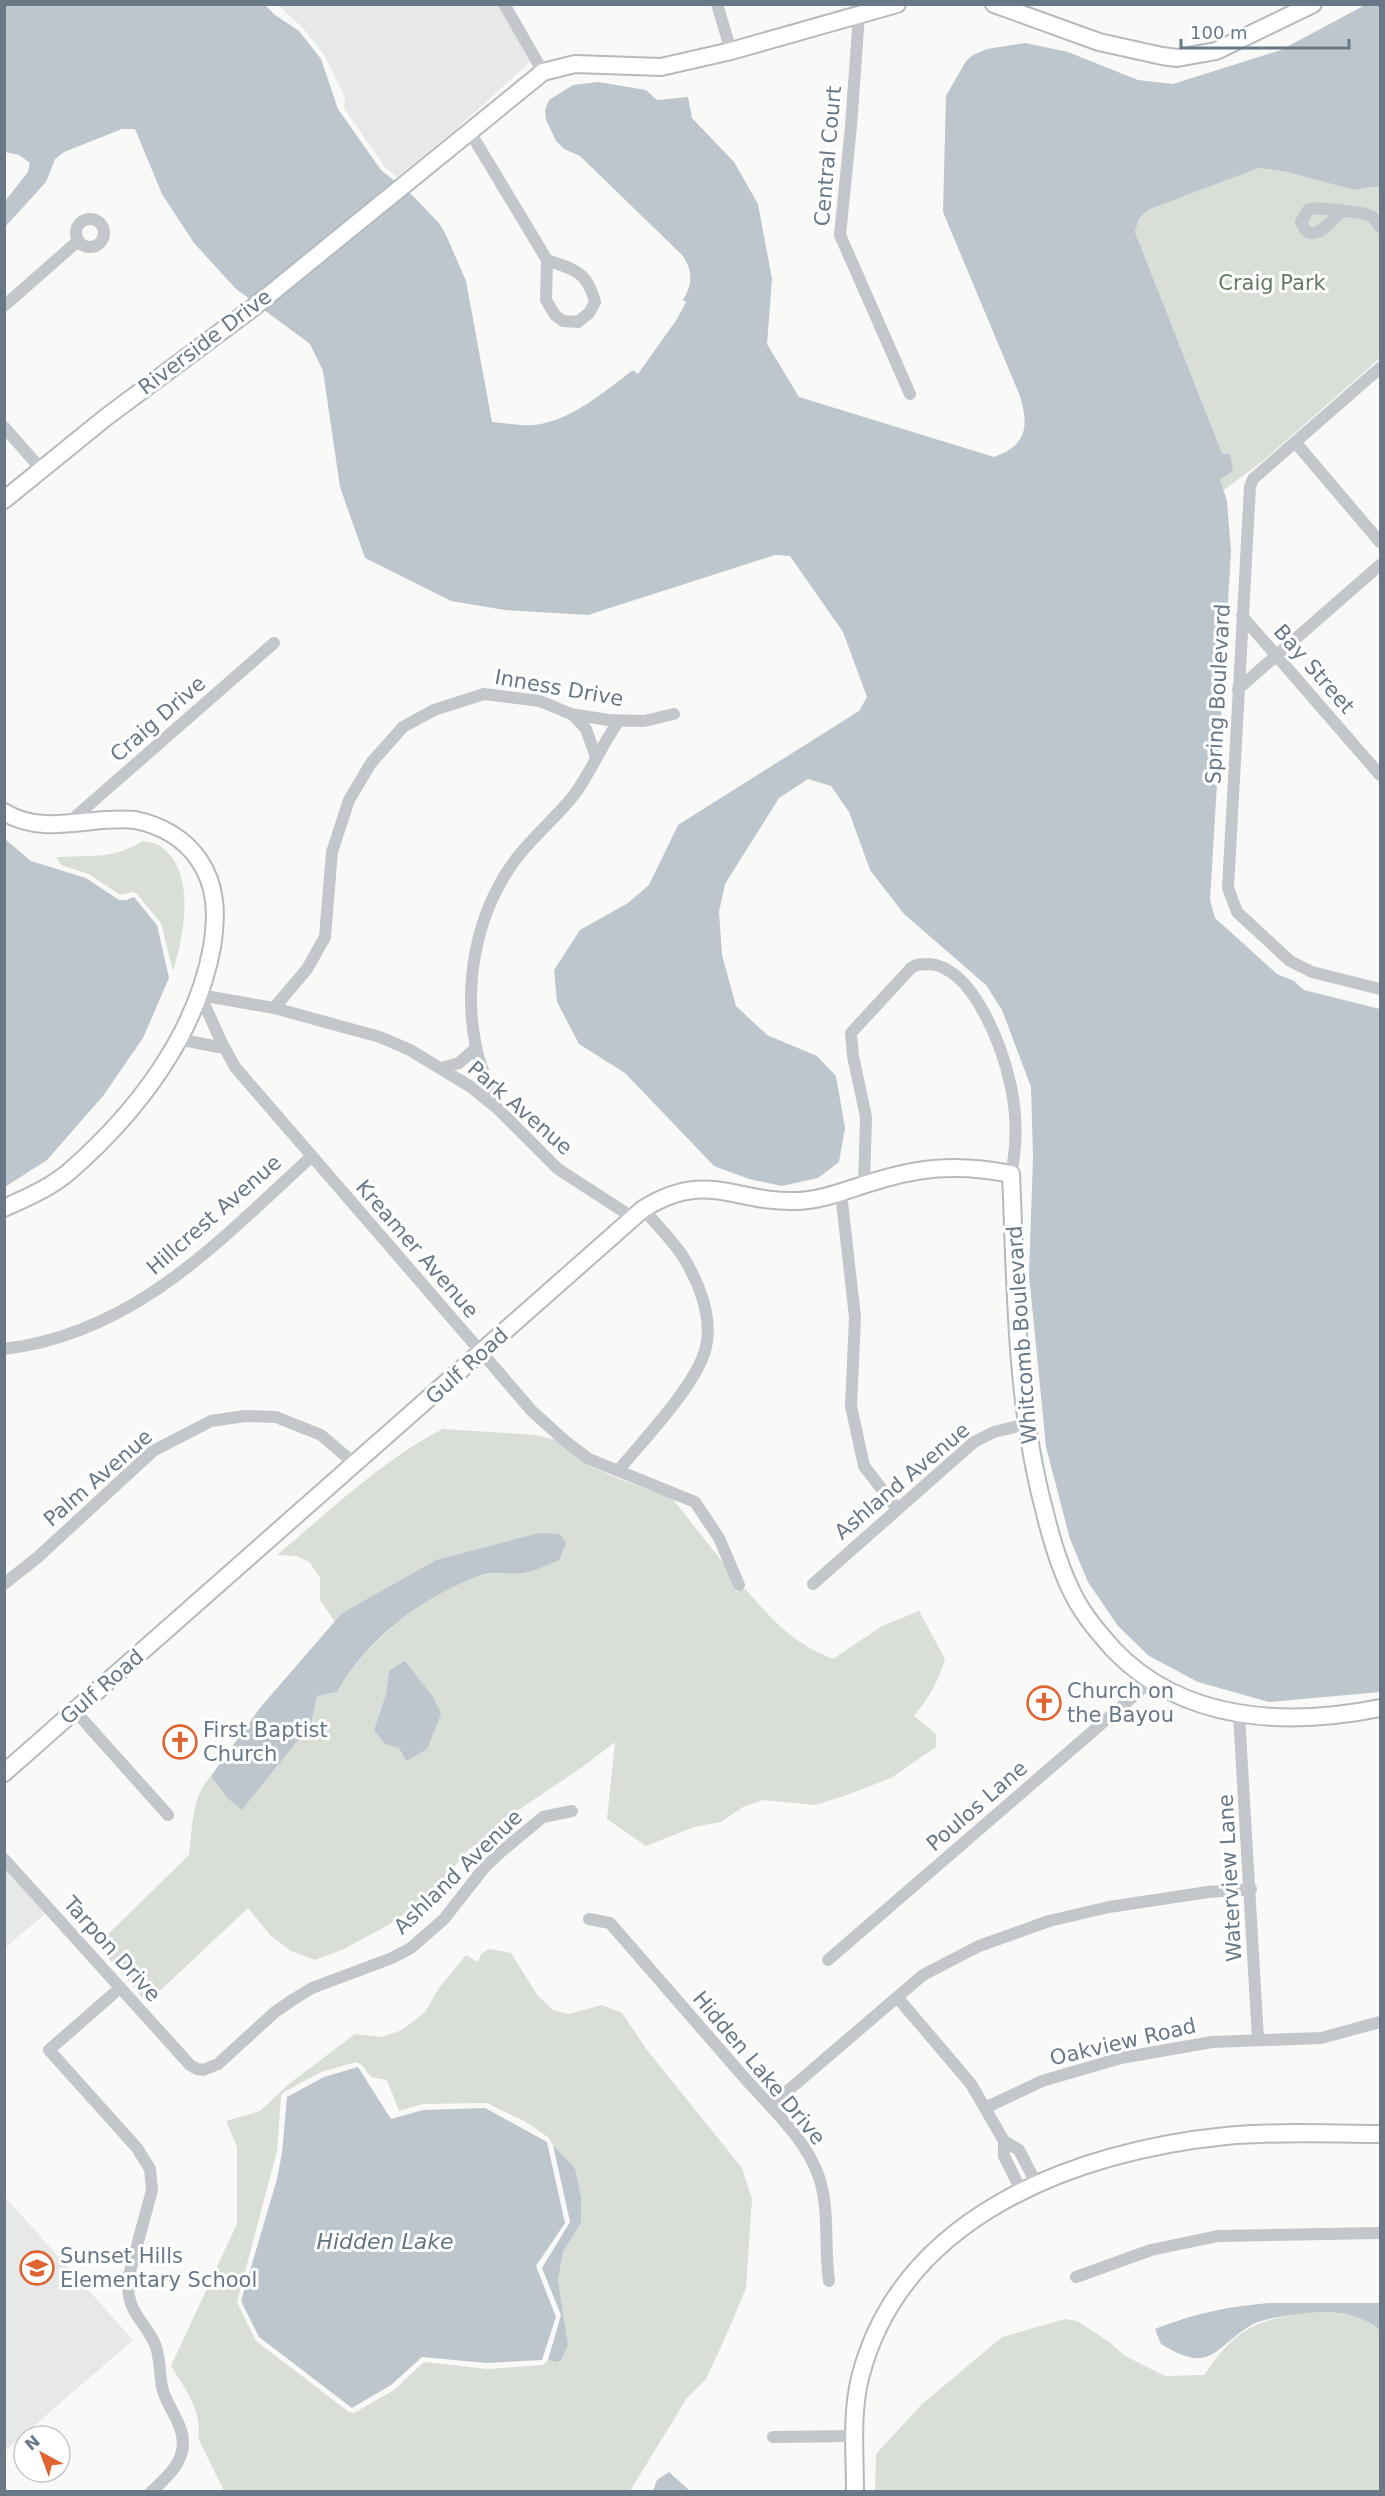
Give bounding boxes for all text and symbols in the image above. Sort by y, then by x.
scale bar [1181,12,1349,50]
text: 100 m [1190,22,1248,43]
street label: Central Court [810,85,846,227]
park label: Craig Park [1218,271,1327,295]
street label: Riverside Drive [134,284,276,400]
street label: Spring Boulevard [1201,603,1235,785]
street label: Bay Street [1269,620,1359,718]
street label: Inness Drive [493,665,625,711]
street label: Craig Drive [106,671,210,767]
street label: Park Avenue [463,1056,577,1160]
street label: Hillcrest Avenue [142,1150,286,1280]
street label: Kreamer Avenue [351,1175,483,1323]
street label: Whitcomb Boulevard [1002,1225,1042,1445]
street label: Gulf Road [421,1323,513,1409]
street label: Ashland Avenue [830,1418,974,1544]
street label: Palm Avenue [39,1424,157,1532]
street label: Gulf Road [56,1644,148,1730]
place label: Church on the Bayou [1067,1679,1174,1727]
church icon: Church on the Bayou [1026,1685,1062,1721]
place label: First Baptist Church [203,1718,328,1766]
church icon: First Baptist Church [162,1724,198,1760]
street label: Poulos Lane [922,1756,1032,1856]
street label: Waterview Lane [1214,1794,1246,1962]
street label: Ashland Avenue [389,1805,527,1939]
street label: Tarpon Drive [58,1891,165,2006]
street label: Hidden Lake Drive [688,1986,830,2150]
street label: Oakview Road [1048,2014,1198,2070]
water label: Hidden Lake [316,2229,454,2254]
place label: Sunset Hills Elementary School [60,2244,257,2292]
school or university icon: Sunset Hills Elementary School [19,2250,55,2286]
north arrow [12,2424,72,2484]
text: N [21,2431,44,2455]

